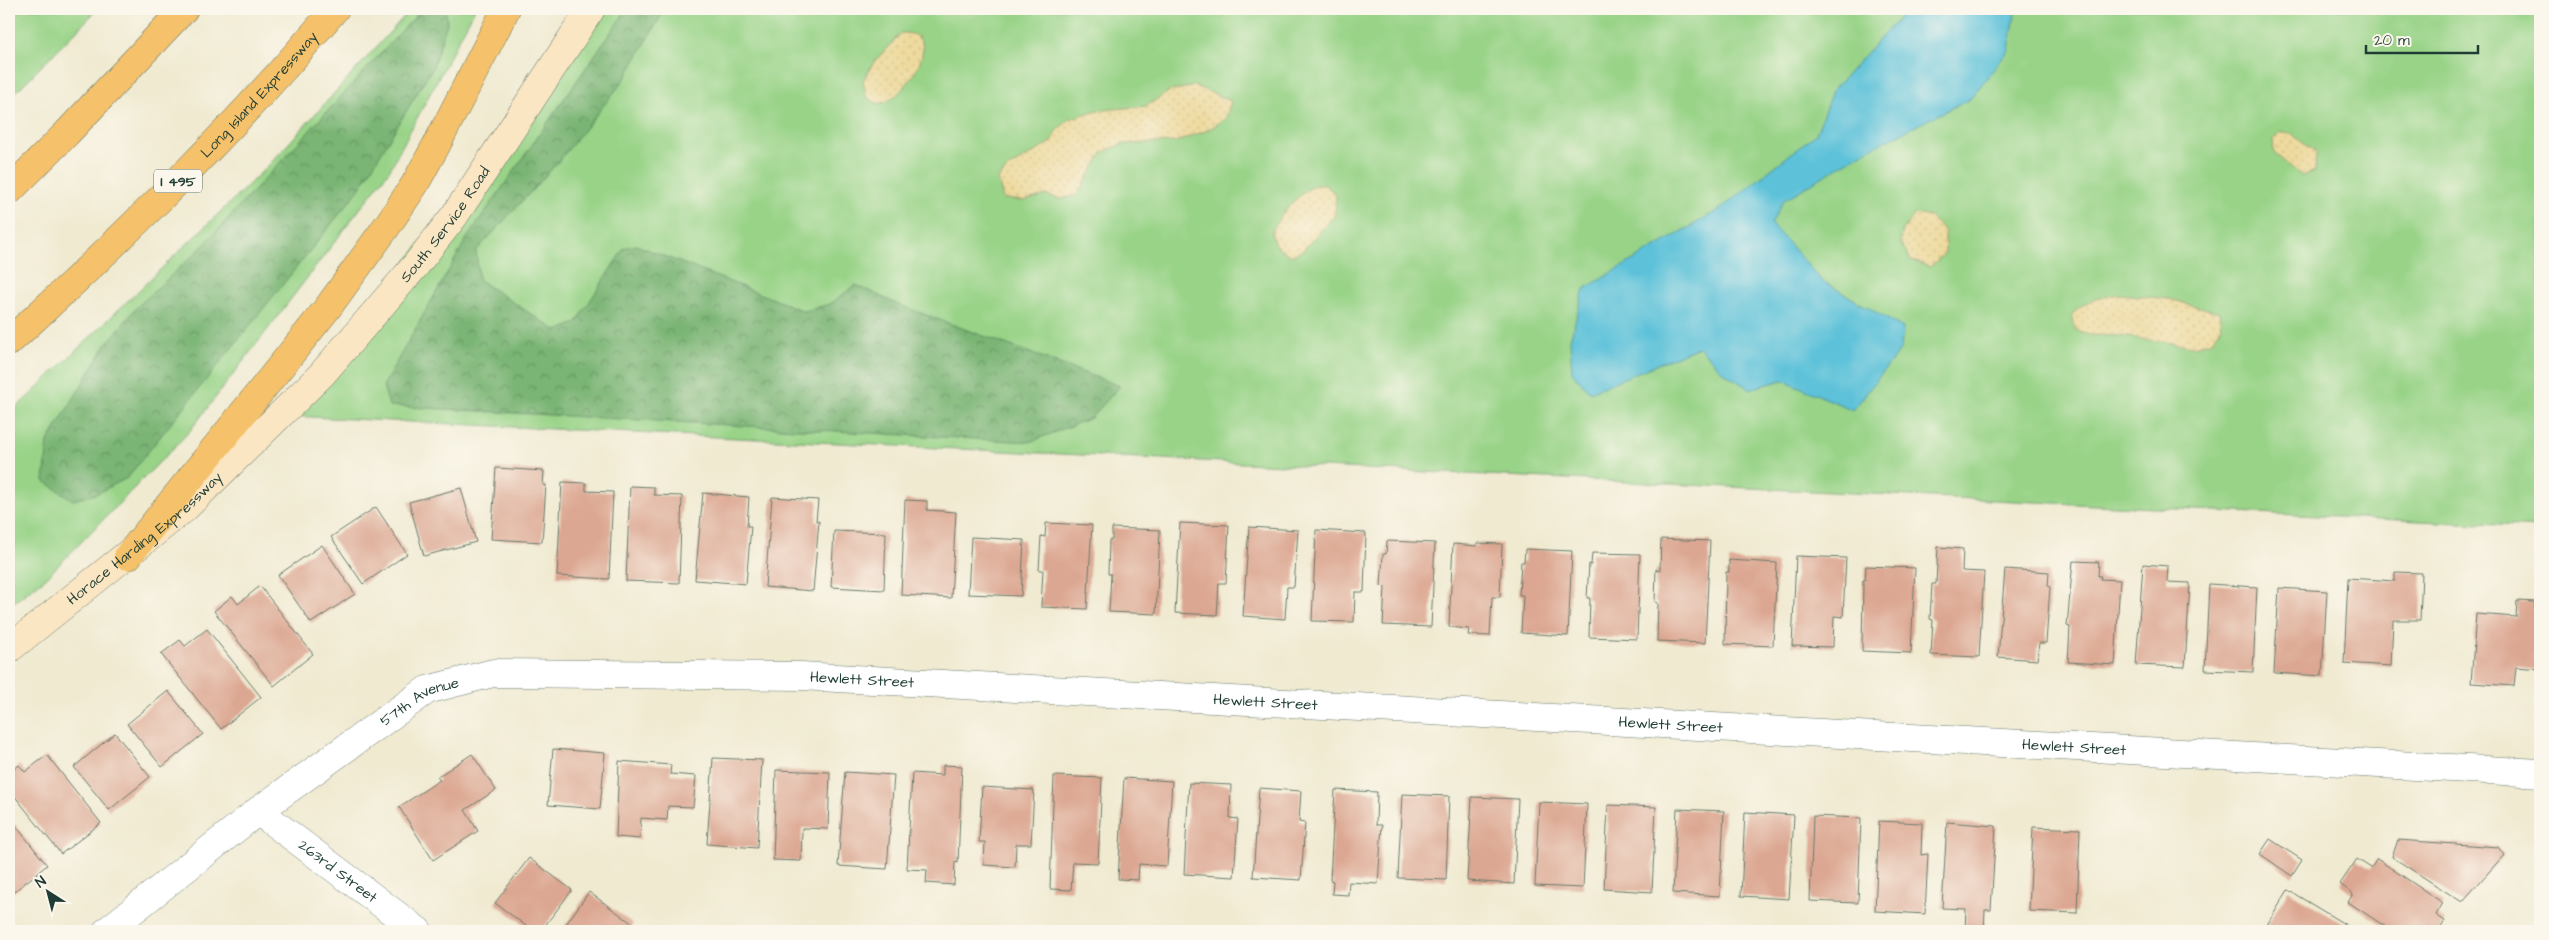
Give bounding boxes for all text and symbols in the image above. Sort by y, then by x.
scale bar [2366,22,2479,54]
street label: Long Island Expressway [196,27,323,163]
text: 20 m [2374,30,2410,51]
street label: South Service Road [395,162,495,287]
road number: I 495 [154,170,202,192]
street label: Horace Harding Expressway [62,467,228,610]
street label: Hewlett Street [809,667,915,693]
street label: 57th Avenue [376,672,461,731]
street label: Hewlett Street [1213,689,1318,716]
street label: Hewlett Street [1618,712,1723,738]
street label: Hewlett Street [2021,734,2127,761]
street label: 263rd Street [294,835,382,908]
north arrow [22,868,72,918]
text: N [32,871,51,893]

